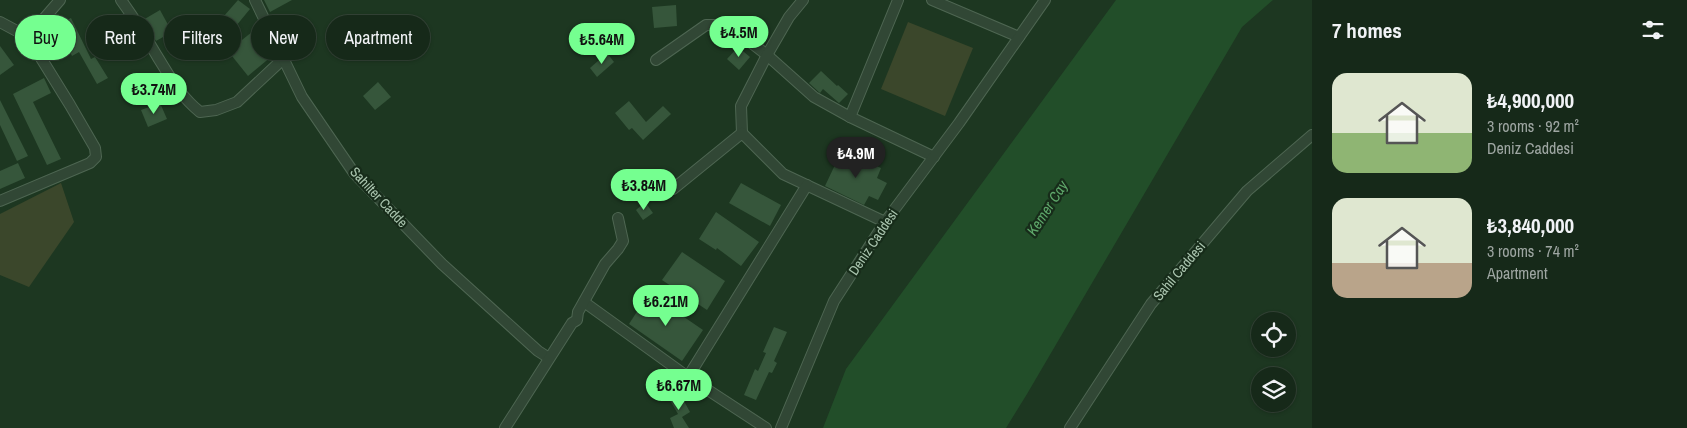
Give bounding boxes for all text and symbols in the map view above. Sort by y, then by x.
chip: Buy [15,15,76,60]
chip: Rent [86,15,154,60]
chip: Filters [164,15,241,60]
chip: New [251,15,316,60]
chip: Apartment [326,15,430,60]
pin: ₺4.5M [704,15,774,58]
text: 7 homes [1332,16,1402,45]
icon: filters [1639,16,1667,44]
text: ₺4.5M [720,21,758,43]
pin: ₺5.64M [561,22,643,65]
text: ₺5.64M [580,28,624,50]
pin: ₺3.74M [113,72,195,115]
text: ₺3.74M [132,78,176,100]
text: ₺4,900,000 [1487,86,1574,115]
icon: home [1372,93,1432,153]
text: 3 rooms · 92 m² [1487,115,1579,137]
pin: ₺4.9M [821,136,891,179]
text: Deniz Caddesi [1487,137,1574,159]
text: ₺4.9M [837,142,875,164]
street label: Sahilter Cadde [346,163,412,231]
pin: ₺3.84M [603,168,685,211]
text: ₺3.84M [622,174,666,196]
water label: Kemer Cay [1021,176,1073,240]
street label: Deniz Caddesi [844,205,902,279]
text: ₺3,840,000 [1487,211,1574,240]
icon: home [1372,218,1432,278]
street label: Sahil Caddesi [1149,238,1209,304]
text: 3 rooms · 74 m² [1487,240,1579,262]
text: Apartment [1487,262,1548,284]
pin: ₺6.21M [625,284,707,327]
text: ₺6.21M [644,290,688,312]
map controls [1251,312,1296,412]
button: locate [1251,312,1296,357]
button: layers [1251,367,1296,412]
pin: ₺6.67M [638,368,720,411]
text: ₺6.67M [657,374,701,396]

